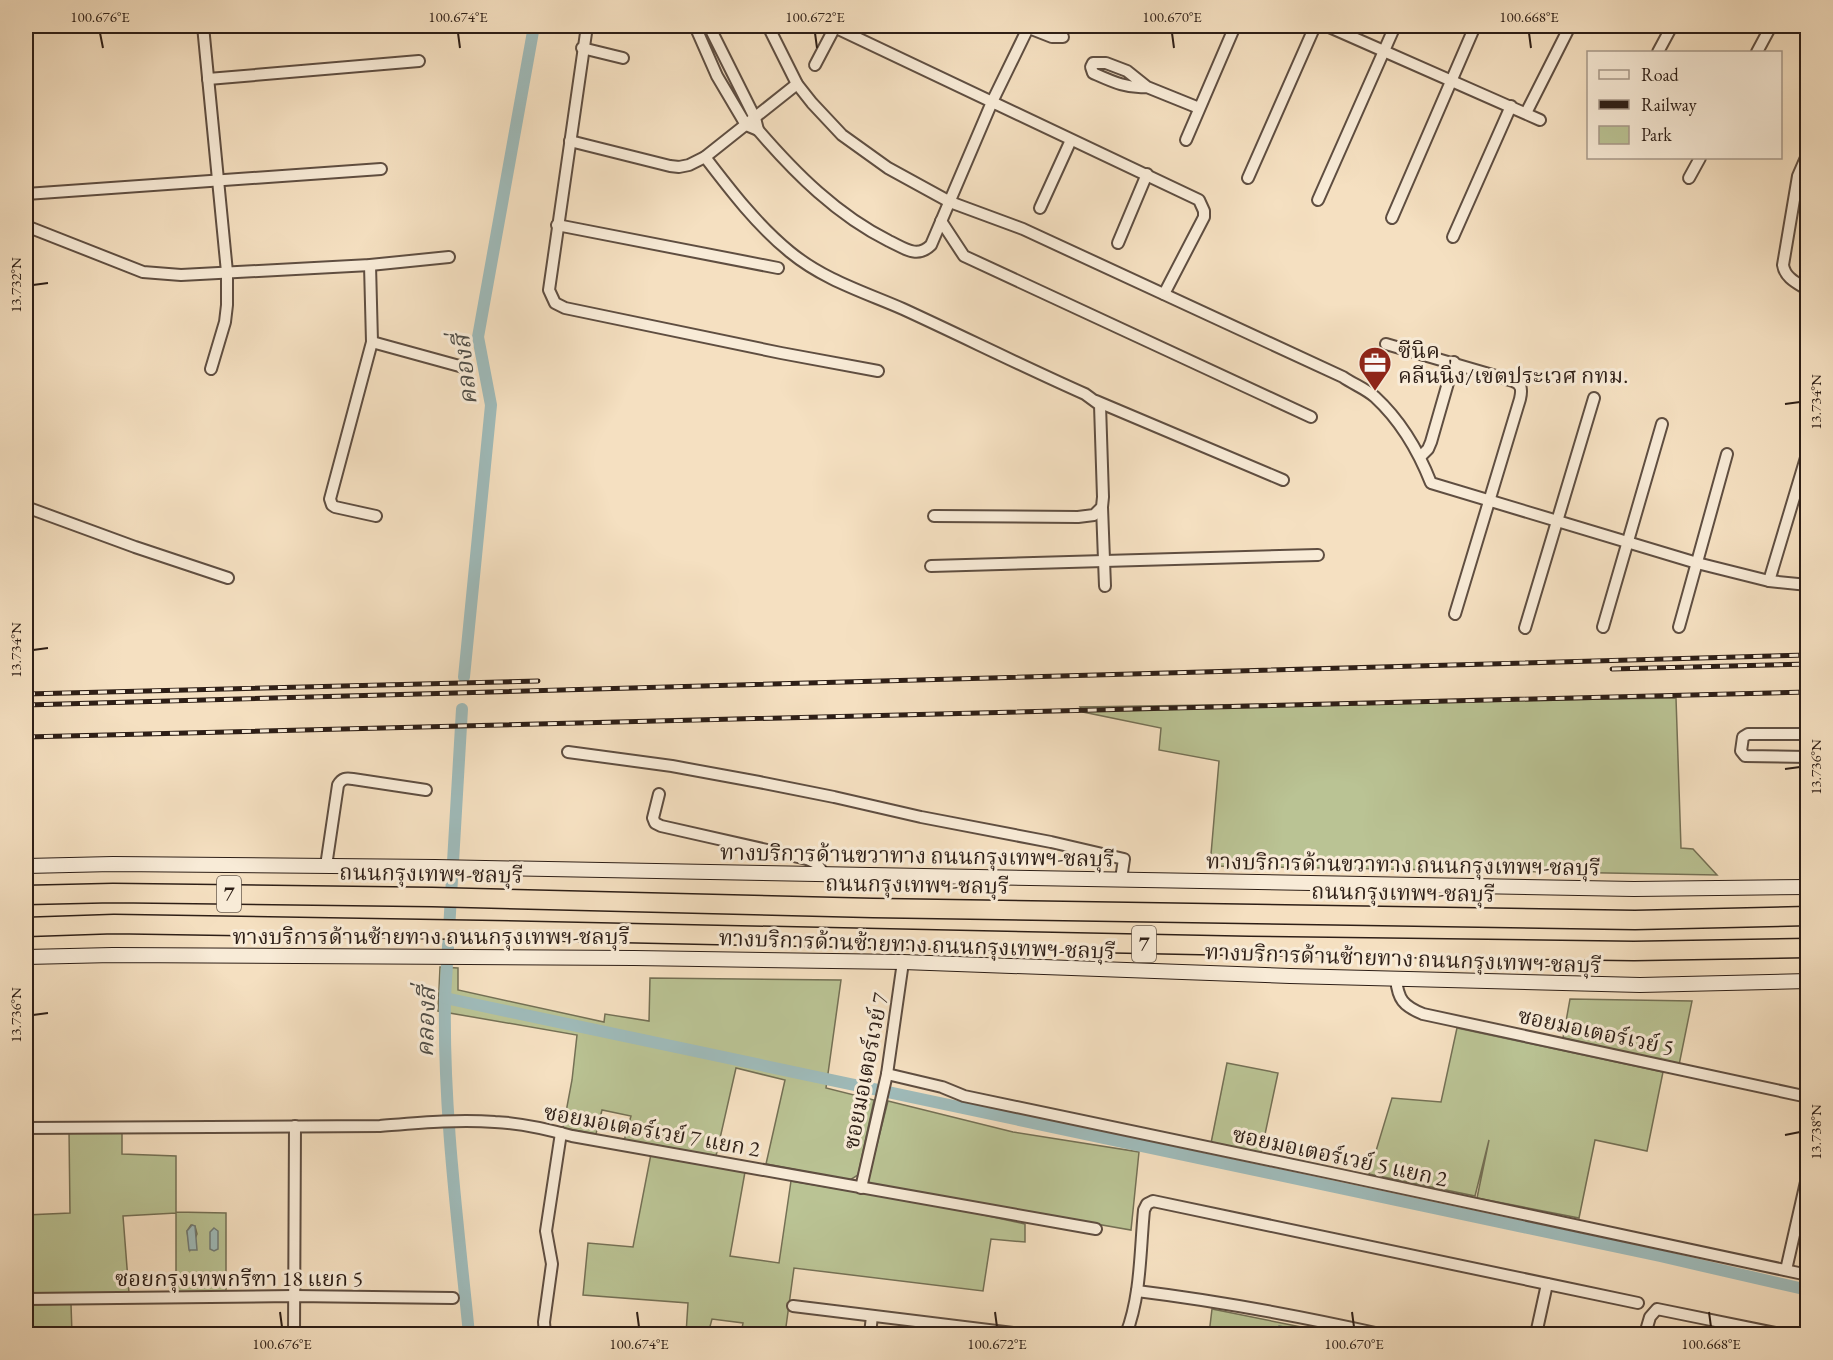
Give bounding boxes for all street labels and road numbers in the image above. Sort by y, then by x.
street label: ทางบริการด้านขวาทาง ถนนกรุงเทพฯ-ชลบุรี [720,838,1114,873]
street label: ทางบริการด้านขวาทาง ถนนกรุงเทพฯ-ชลบุรี [1206,847,1600,882]
street label: ถนนกรุงเทพฯ-ชลบุรี [339,857,523,890]
street label: ถนนกรุงเทพฯ-ชลบุรี [825,868,1009,901]
road number: 7 [217,876,241,912]
street label: ถนนกรุงเทพฯ-ชลบุรี [1311,876,1495,909]
street label: ทางบริการด้านซ้ายทาง ถนนกรุงเทพฯ-ชลบุรี [233,922,629,951]
street label: ทางบริการด้านซ้ายทาง ถนนกรุงเทพฯ-ชลบุรี [718,923,1116,966]
road number: 7 [1132,926,1156,962]
street label: ทางบริการด้านซ้ายทาง ถนนกรุงเทพฯ-ชลบุรี [1204,937,1602,980]
street label: ซอยมอเตอร์เวย์ 7 [836,990,895,1152]
street label: ซอยมอเตอร์เวย์ 5 [1515,1001,1677,1062]
street label: ซอยมอเตอร์เวย์ 7 แยก 2 [542,1097,763,1164]
street label: ซอยมอเตอร์เวย์ 5 แยก 2 [1230,1120,1450,1194]
street label: ซอยกรุงเทพกรีฑา 18 แยก 5 [115,1264,363,1293]

